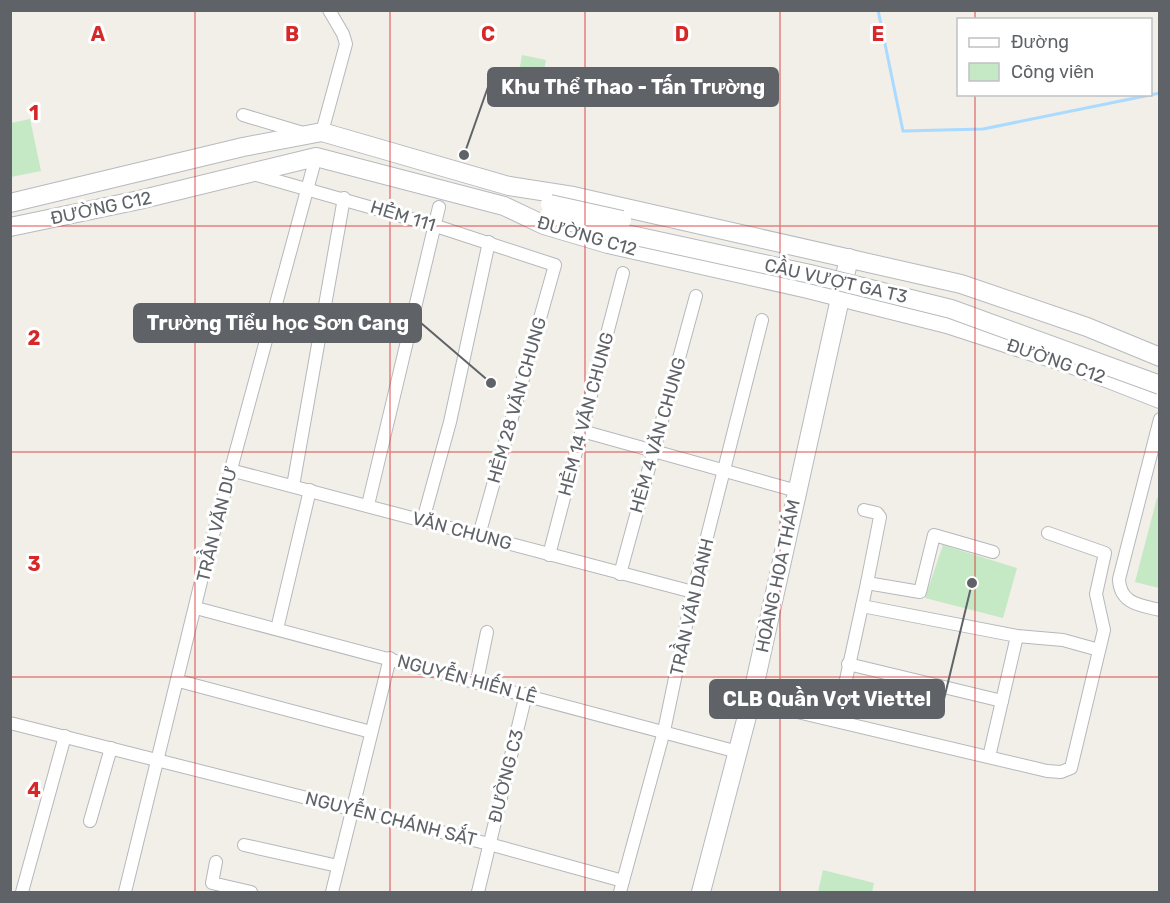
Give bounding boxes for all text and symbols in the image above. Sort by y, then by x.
legend [957,18,1152,96]
text: A [91,22,106,46]
text: B [285,22,299,46]
text: C [481,22,495,46]
text: D [675,22,689,46]
text: E [872,22,884,46]
text: Đường [1011,31,1069,53]
text: Công viên [1011,61,1094,83]
callout: Khu Thể Thao - Tấn Trường [488,68,778,106]
text: Khu Thể Thao - Tấn Trường [501,74,765,99]
text: 1 [29,101,39,125]
street label: ĐƯỜNG C12 [48,187,154,229]
street label: HẺM 111 [368,196,438,236]
street label: ĐƯỜNG C12 [535,211,639,261]
street label: CẦU VƯỢT GA T3 [762,251,910,308]
callout: Trường Tiểu học Sơn Cang [134,304,421,342]
text: Trường Tiểu học Sơn Cang [147,311,409,335]
street label: HẺM 28 VĂN CHUNG [483,314,551,486]
text: 2 [28,326,41,350]
street label: HẺM 14 VĂN CHUNG [554,330,618,498]
street label: ĐƯỜNG C12 [1004,334,1108,388]
street label: HẺM 4 VĂN CHUNG [625,355,691,515]
street label: TRẦN VĂN DƯ [189,463,242,584]
street label: HOÀNG HOA THÁM [751,497,805,655]
street label: VĂN CHUNG [410,507,514,555]
street label: TRẦN VĂN DANH [662,535,718,678]
text: 3 [27,552,41,576]
street label: NGUYỄN HIẾN LÊ [395,647,540,708]
callout: CLB Quần Vợt Viettel [710,680,944,718]
text: CLB Quần Vợt Viettel [723,686,931,711]
street label: ĐƯỜNG C3 [484,727,528,825]
text: 4 [27,778,41,802]
street label: NGUYỄN CHÁNH SẮT [303,784,480,851]

